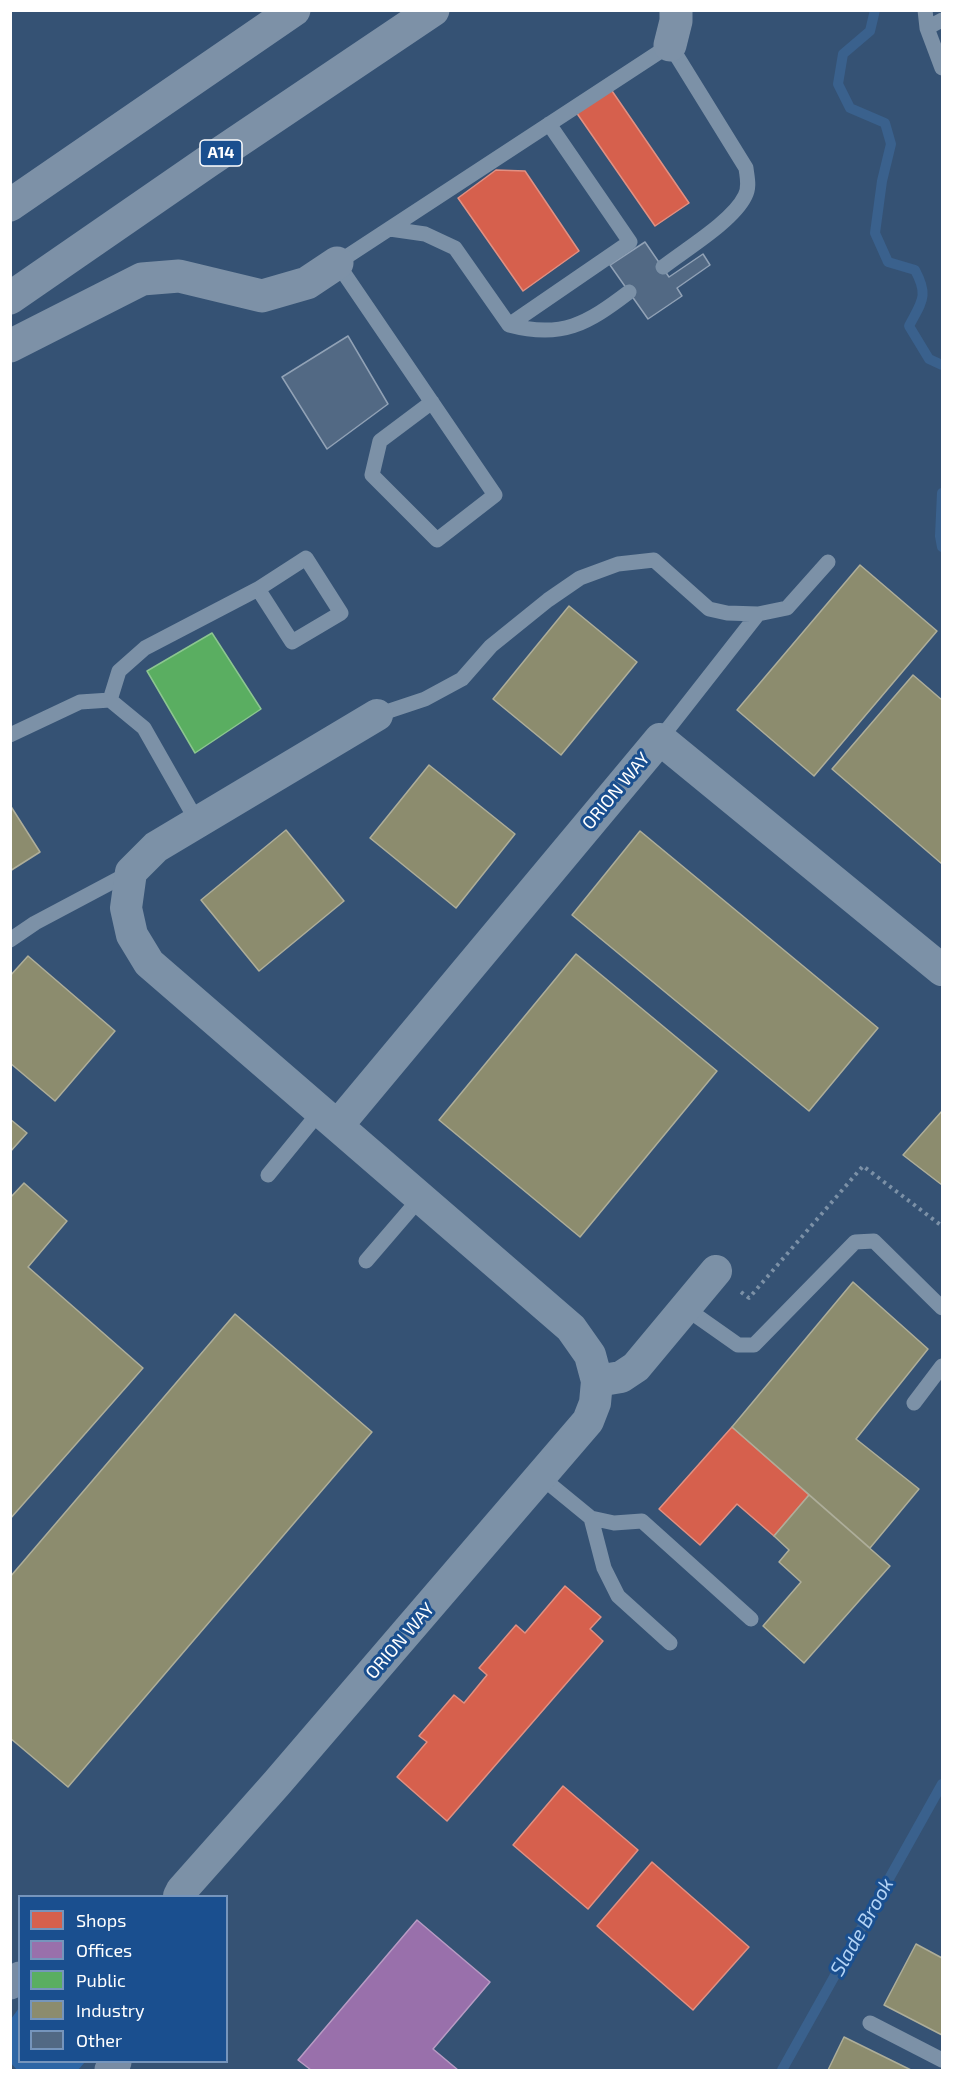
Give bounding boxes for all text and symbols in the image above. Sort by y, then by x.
road number: A14 [200,140,242,166]
street label: ORION WAY [578,748,654,834]
street label: ORION WAY [361,1599,439,1683]
water label: Slade Brook [825,1874,899,1980]
legend [18,1895,228,2063]
text: Shops [76,1909,126,1931]
text: Offices [76,1939,132,1961]
text: Public [76,1969,126,1991]
text: Industry [76,1999,145,2021]
text: Other [76,2029,122,2051]

